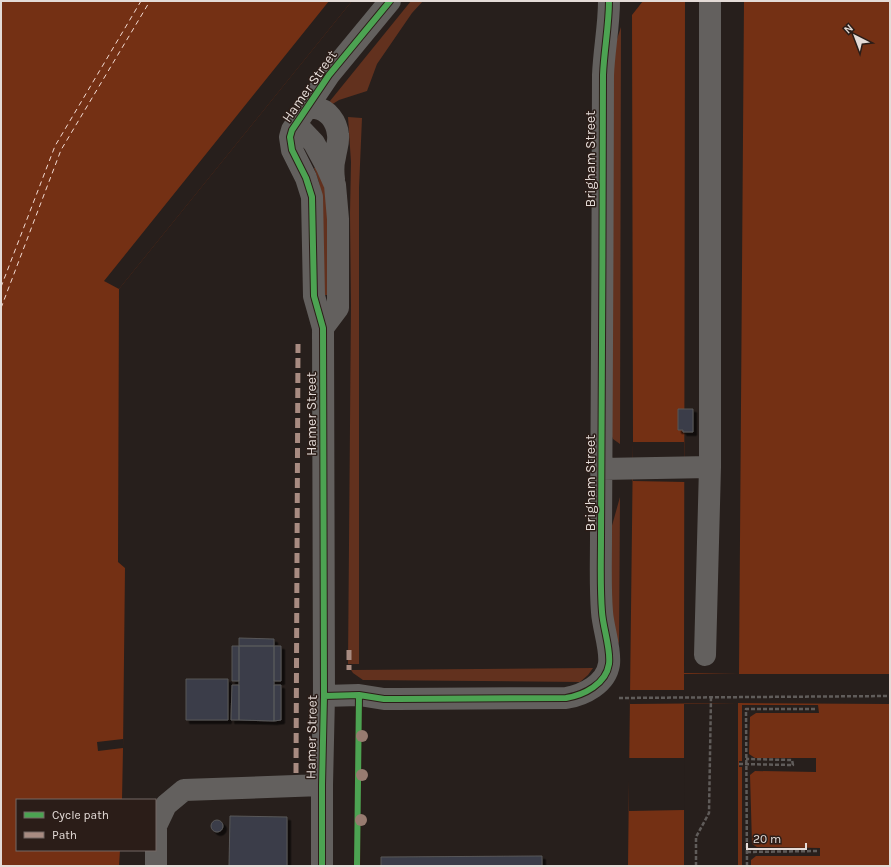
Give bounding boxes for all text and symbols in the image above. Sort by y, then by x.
north arrow [835,16,875,56]
text: N [841,21,856,36]
street label: Hamer Street [278,47,341,126]
street label: Brigham Street [582,111,599,207]
street label: Hamer Street [303,372,320,456]
street label: Brigham Street [582,435,599,531]
street label: Hamer Street [302,695,321,779]
legend [16,799,156,851]
text: Cycle path [52,808,109,822]
scale bar [747,825,806,851]
text: Path [52,828,77,842]
text: 20 m [753,832,781,846]

